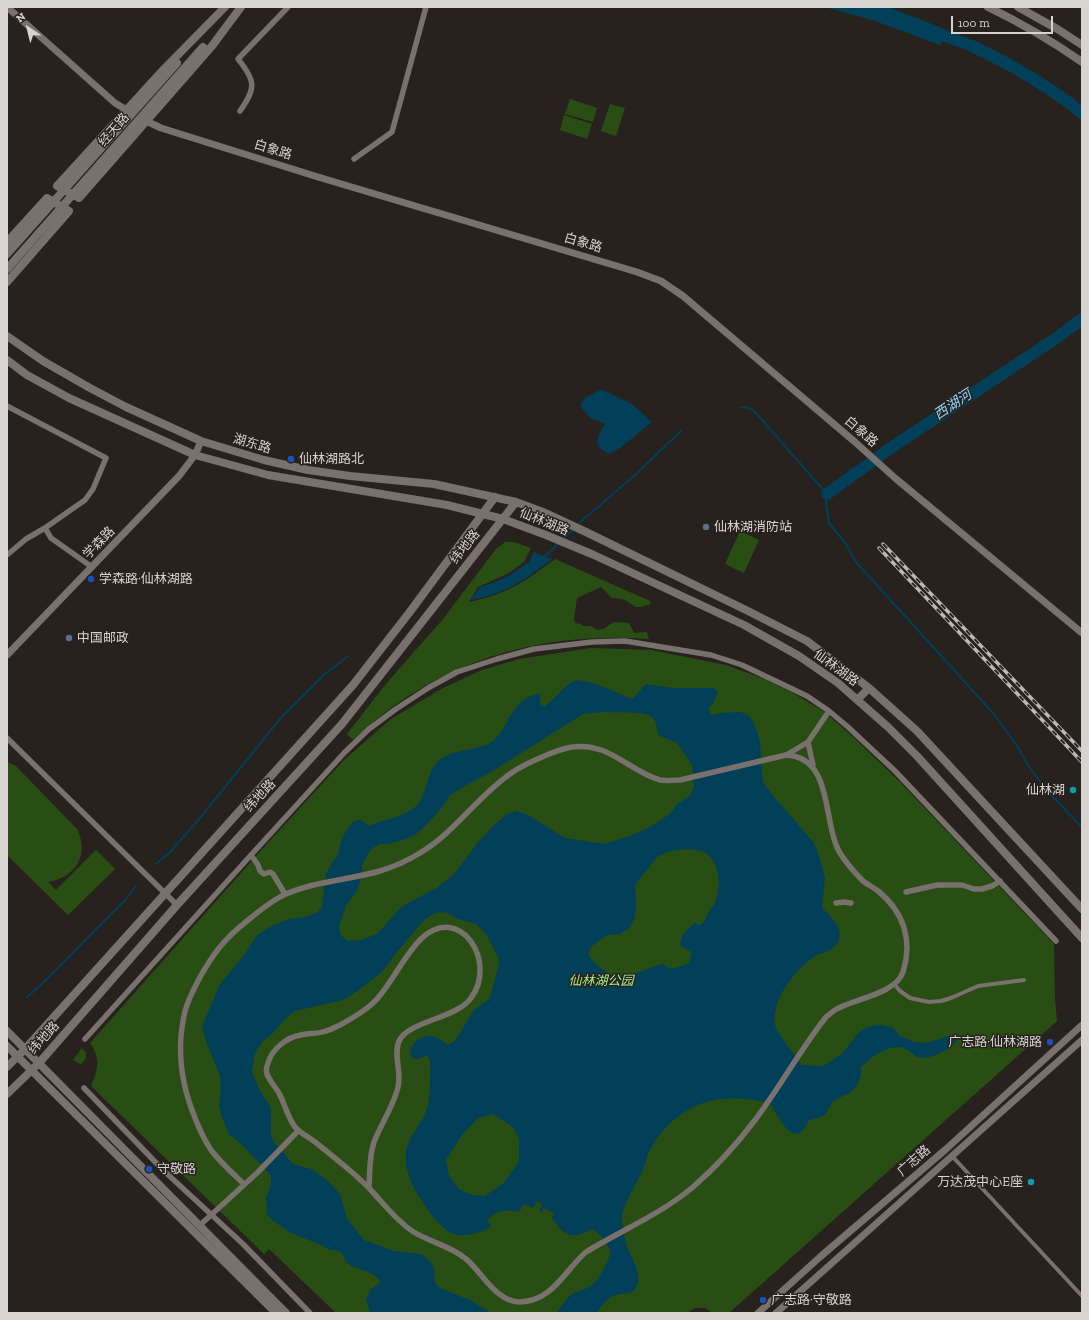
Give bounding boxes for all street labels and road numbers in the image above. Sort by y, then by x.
street label: 经天路 [95,110,133,150]
street label: 白象路 [252,137,294,163]
street label: 白象路 [562,230,604,256]
street label: 白象路 [841,413,881,451]
street label: 湖东路 [231,431,273,457]
street label: 仙林湖路 [517,505,571,539]
street label: 学森路 [80,524,118,562]
street label: 纬地路 [447,527,483,567]
street label: 仙林湖路 [810,646,862,690]
street label: 纬地路 [241,776,279,816]
street label: 纬地路 [25,1018,63,1058]
street label: 广志路 [894,1142,934,1180]

